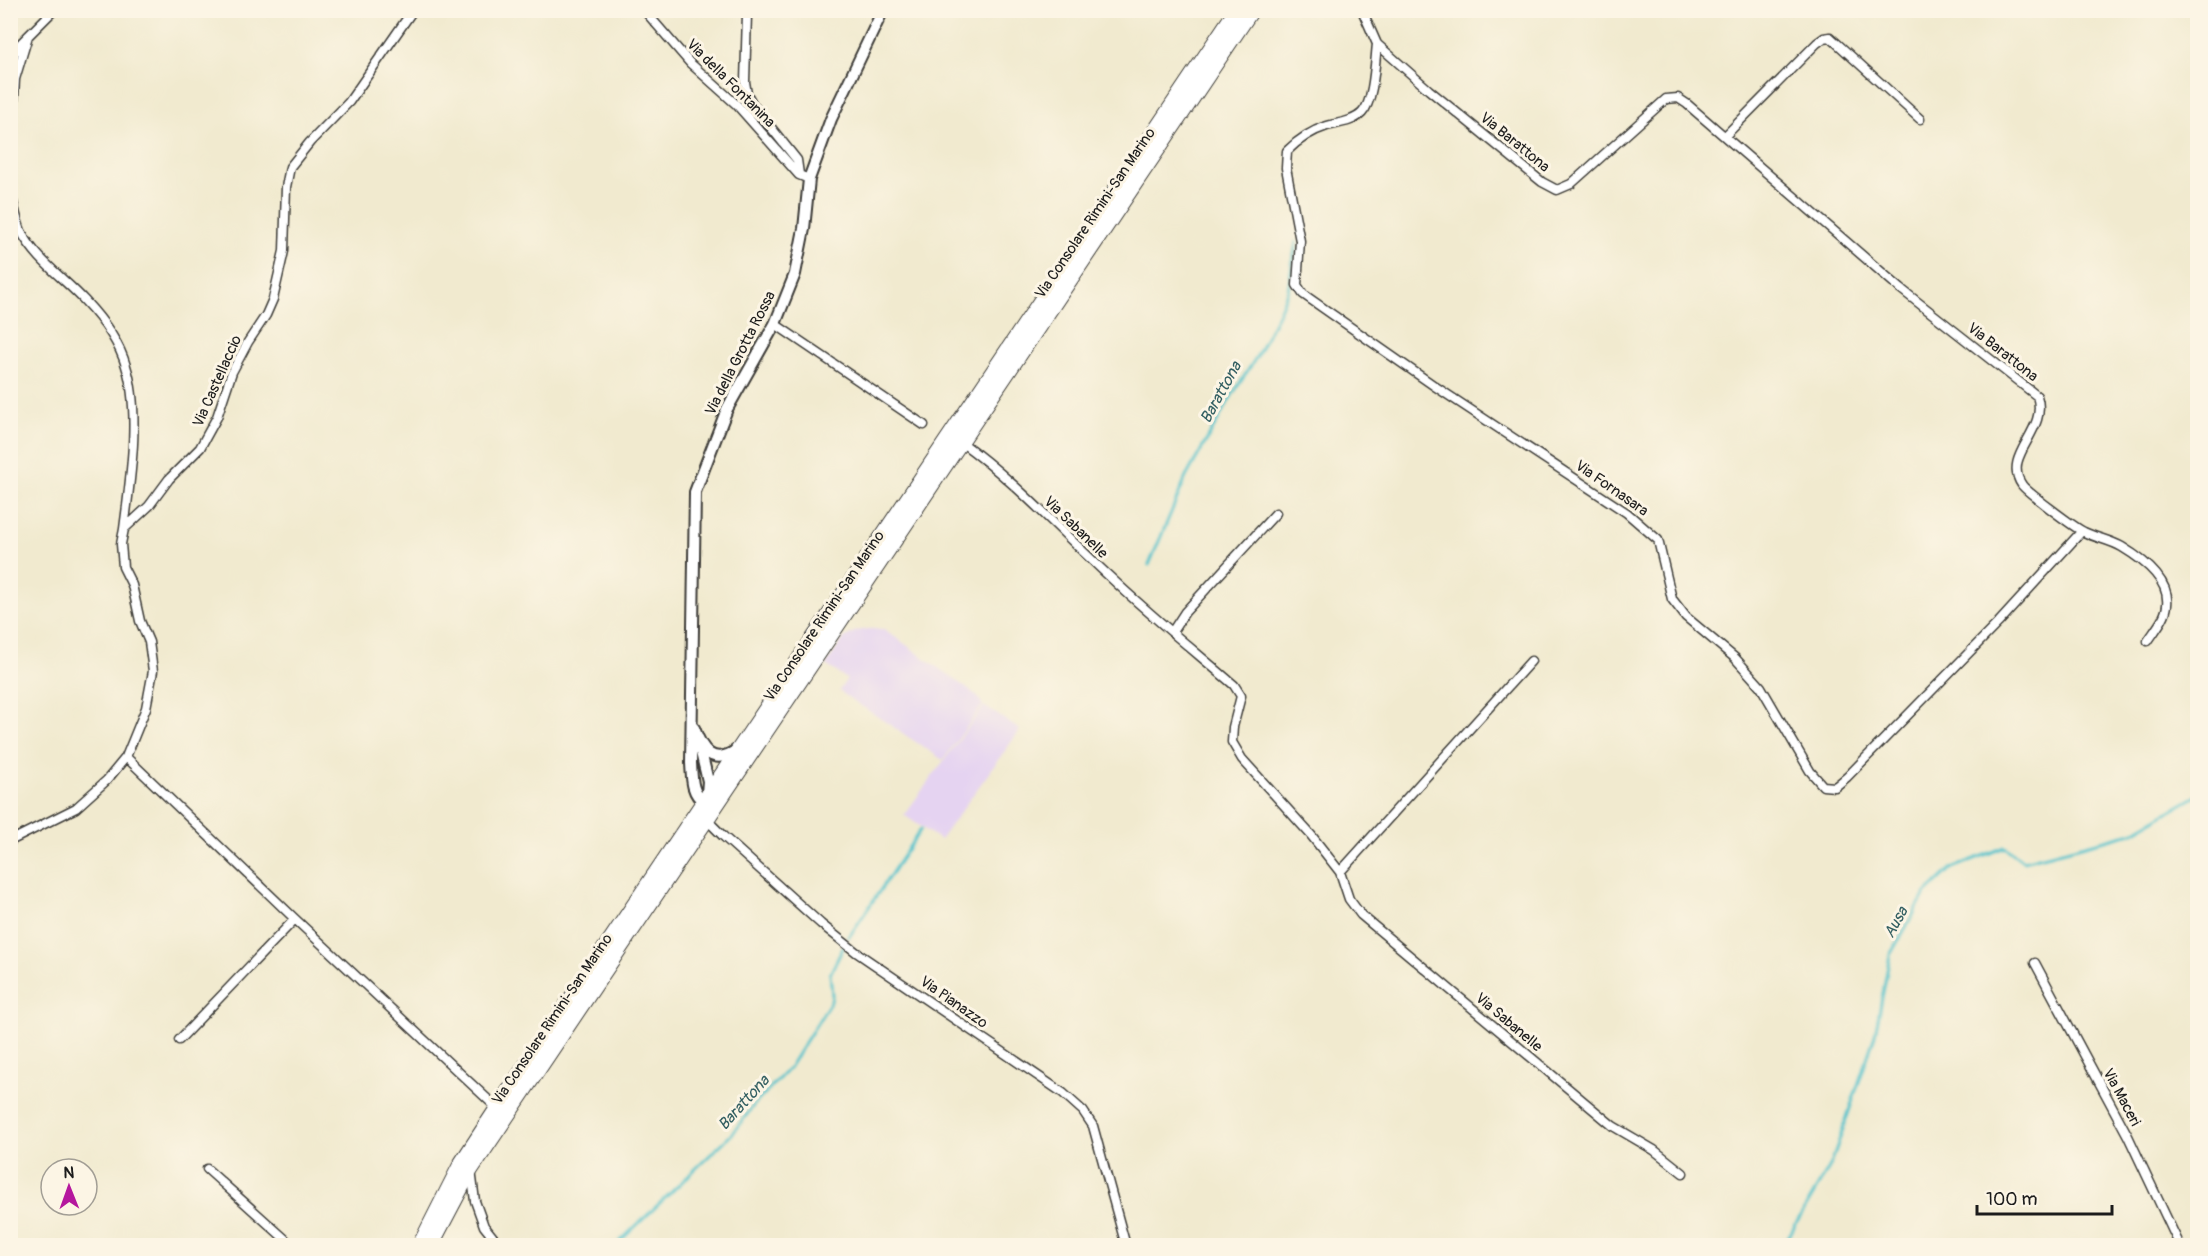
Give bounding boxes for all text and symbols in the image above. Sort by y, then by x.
street label: Via della Fontanina [682,35,779,132]
street label: Via Barattona [1476,108,1554,176]
street label: Via Consolare Rimini-San Marino [1031,124,1160,302]
street label: Via della Grotta Rossa [701,288,780,418]
street label: Via Barattona [1963,319,2042,386]
street label: Via Castellaccio [189,332,246,430]
water label: Barattona [1196,357,1247,427]
street label: Via Fornasara [1571,456,1652,521]
street label: Via Sabanelle [1040,492,1112,563]
street label: Via Consolare Rimini-San Marino [760,527,889,705]
water label: Ausa [1879,902,1913,941]
street label: Via Consolare Rimini-San Marino [488,930,617,1108]
street label: Via Pianazzo [916,972,991,1033]
street label: Via Sabanelle [1471,989,1547,1056]
street label: Via Maceri [2098,1065,2145,1130]
water label: Barattona [714,1070,775,1134]
north arrow [39,1157,99,1217]
text: N [63,1163,75,1183]
scale bar [1977,1178,2112,1216]
text: 100 m [1986,1188,2038,1211]

